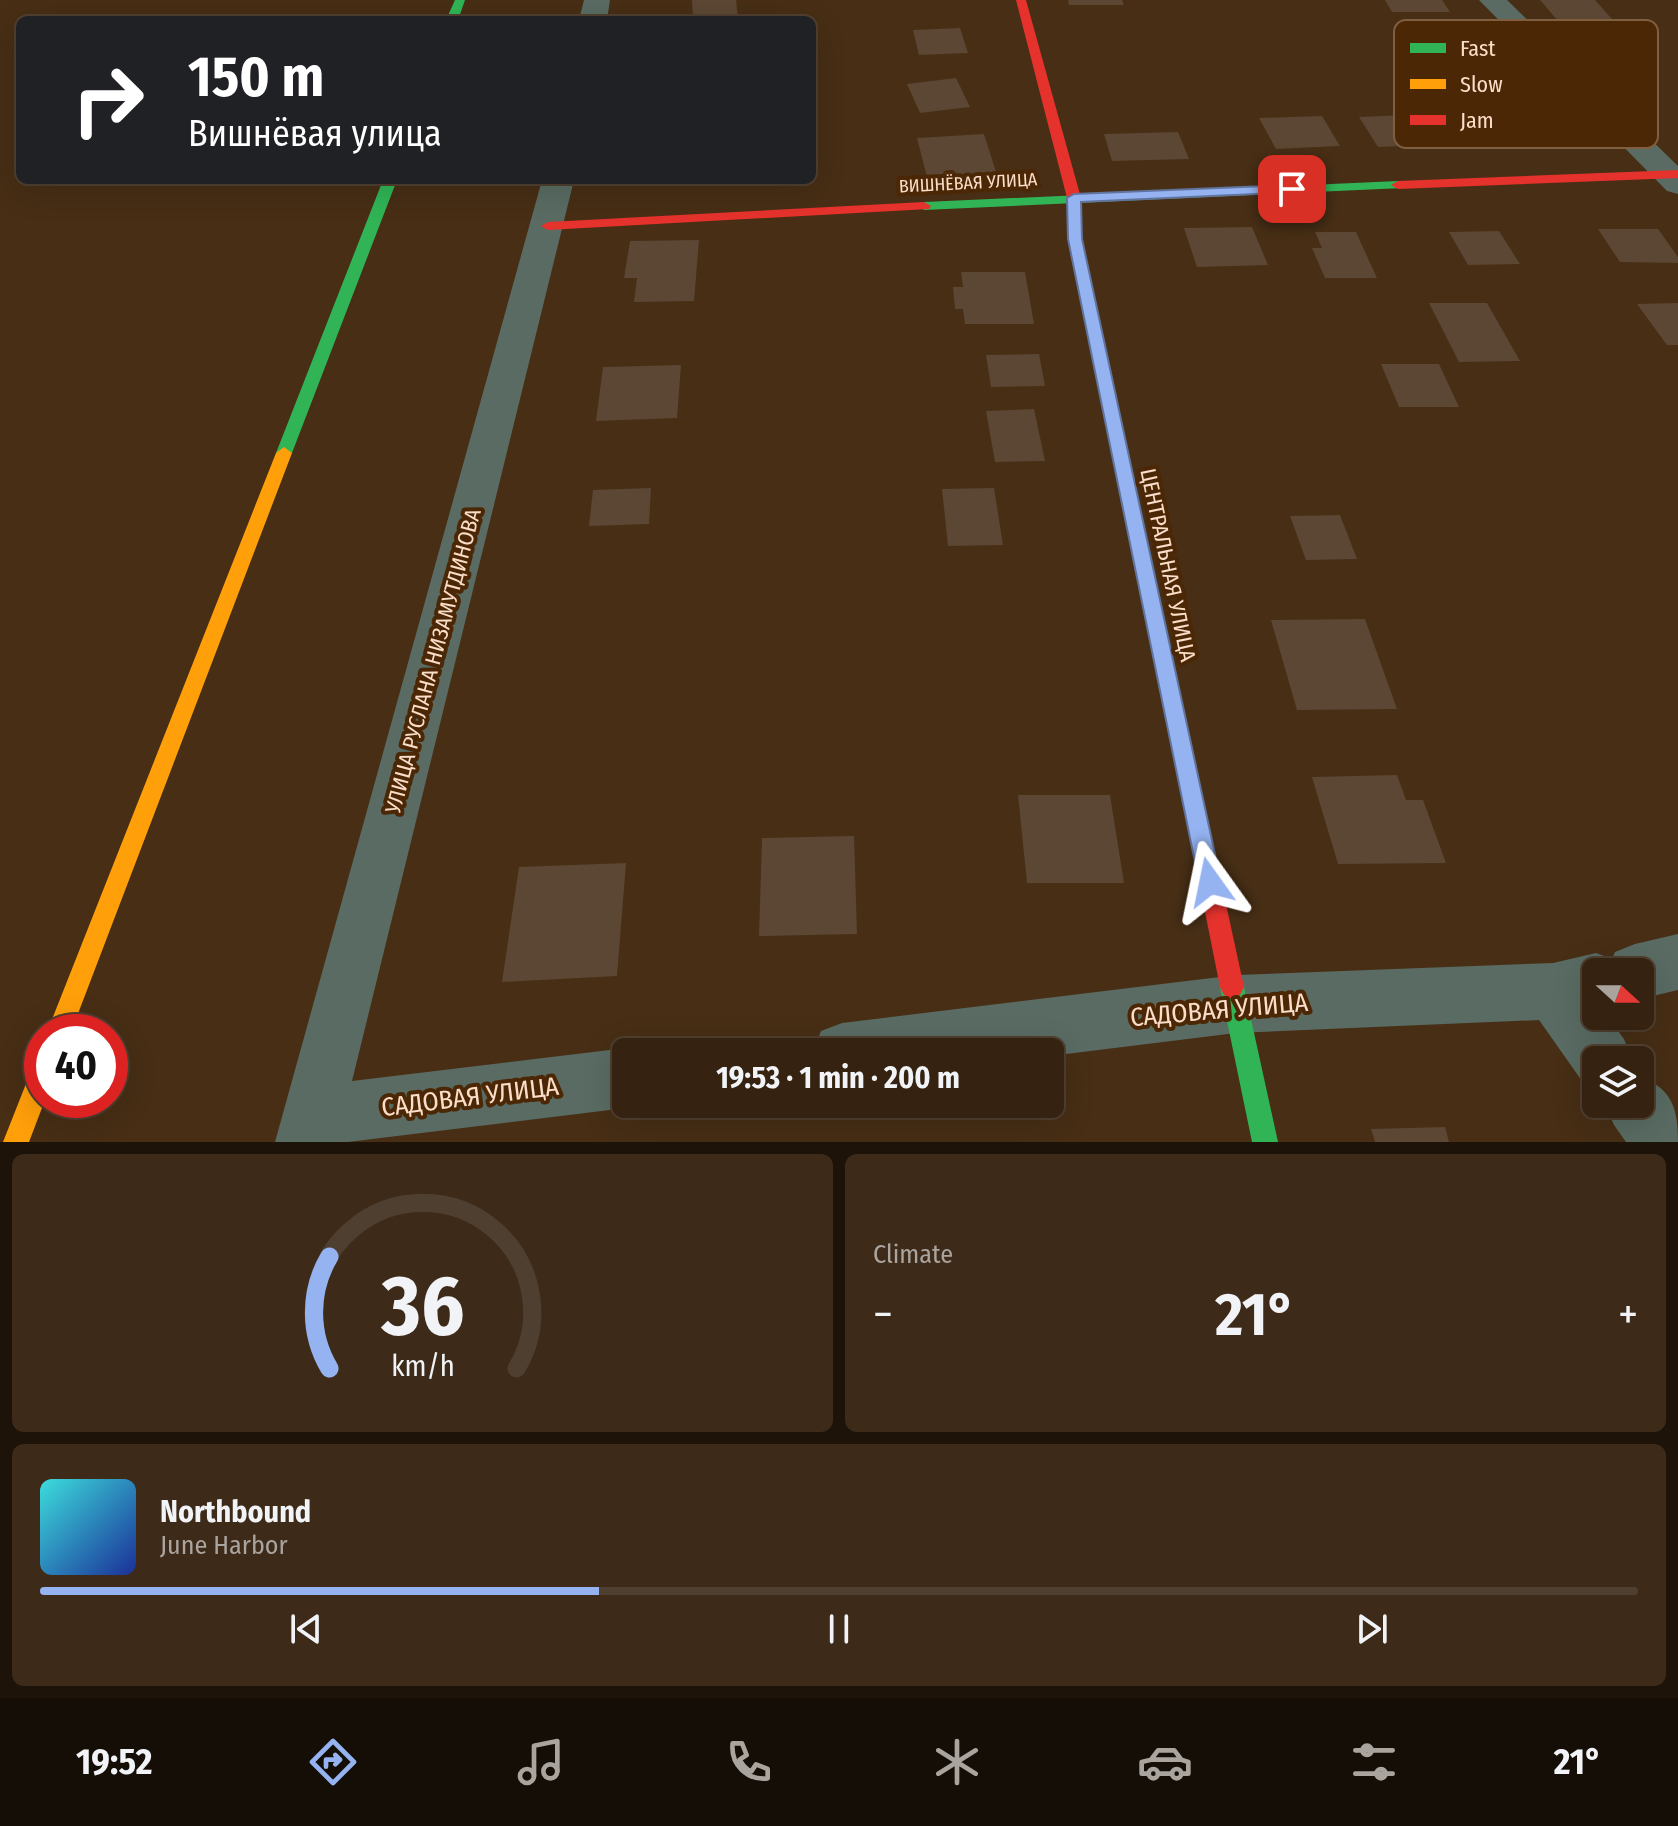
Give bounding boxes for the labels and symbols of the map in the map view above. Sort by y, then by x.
legend [1394,20,1658,148]
text: Fast [1460,35,1496,62]
text: Slow [1460,71,1503,98]
text: Jam [1460,107,1494,134]
pin [1258,155,1326,223]
street label: ВИШНЁВАЯ УЛИЦА [898,168,1038,198]
street label: ЦЕНТРАЛЬНАЯ УЛИЦА [1134,466,1202,664]
street label: УЛИЦА РУСЛАНА НИЗАМУТДИНОВА [379,505,487,817]
position arrow [1168,840,1252,924]
north arrow [1582,958,1654,1030]
street label: САДОВАЯ УЛИЦА [1129,987,1309,1033]
speed limit sign: 40 [24,1014,128,1118]
street label: САДОВАЯ УЛИЦА [380,1071,561,1123]

